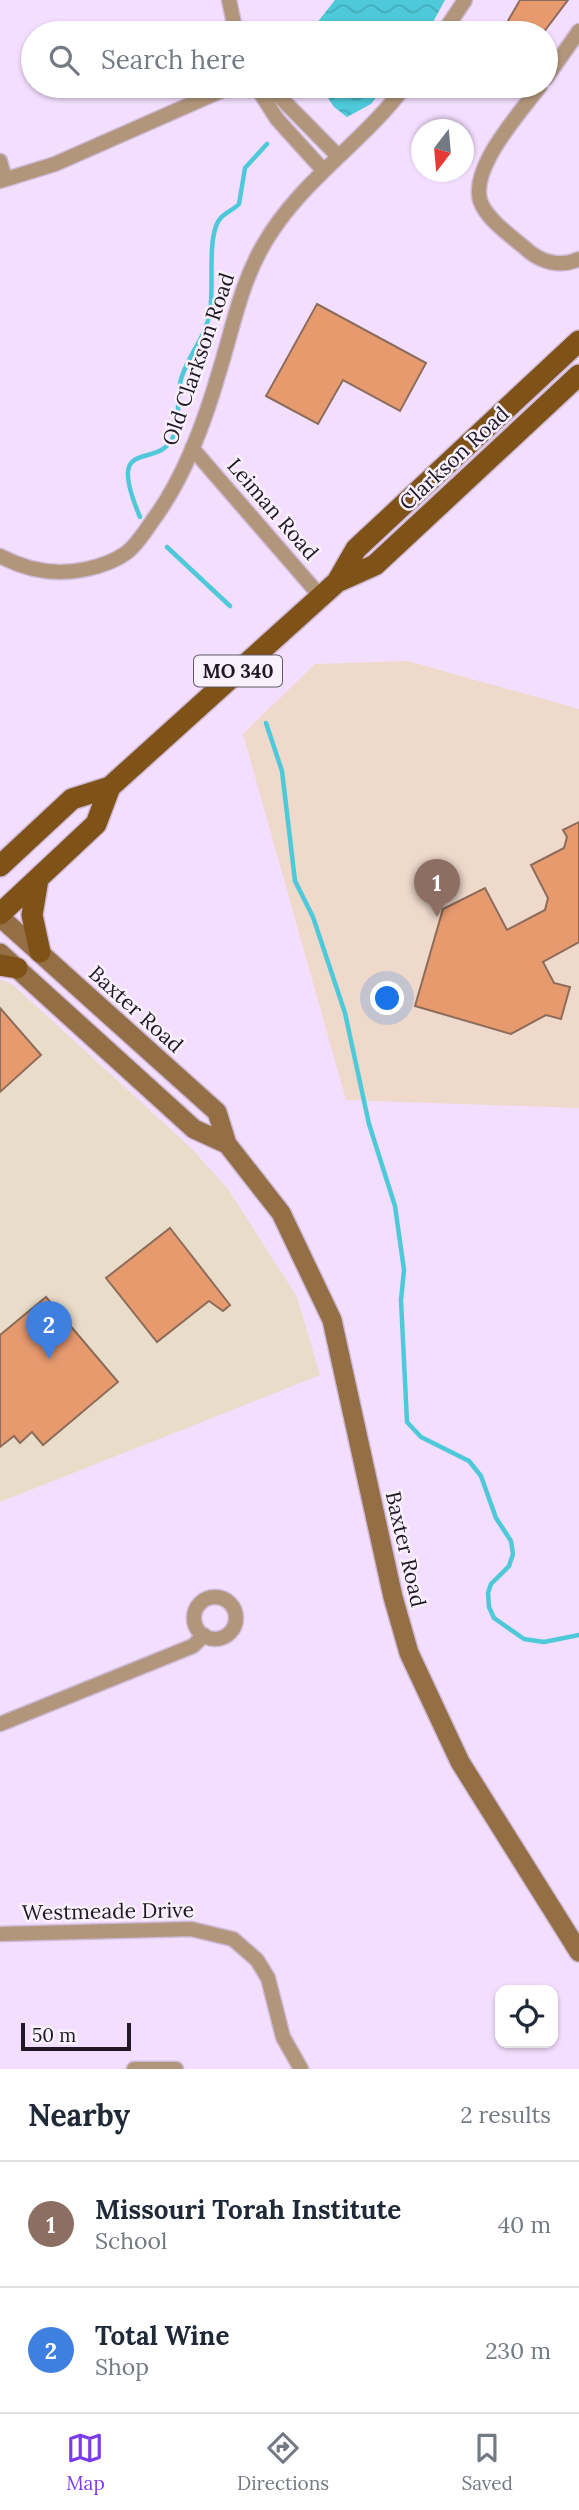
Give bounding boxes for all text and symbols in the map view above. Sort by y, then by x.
search box [21,21,558,98]
icon: search [45,41,83,79]
text: Search here [101,43,245,76]
north arrow [411,119,474,182]
street label: Old Clarkson Road [156,269,240,449]
street label: Clarkson Road [393,400,515,516]
street label: Leiman Road [221,453,325,565]
road number: MO 340 [194,656,282,686]
pin: 1 [414,859,460,917]
street label: Baxter Road [83,960,189,1058]
your location [370,981,404,1015]
pin: 2 [26,1301,72,1359]
street label: Baxter Road [380,1489,432,1609]
street label: Westmeade Drive [22,1896,194,1926]
map controls [495,1985,558,2048]
button: locate [495,1985,558,2048]
scale bar [21,2020,131,2052]
text: 50 m [32,2023,76,2047]
text: Nearby [28,2096,130,2134]
text: 2 results [460,2100,551,2129]
text: Missouri Torah Institute [95,2193,401,2226]
text: 1 [46,2210,56,2239]
text: 40 m [498,2210,551,2239]
text: School [95,2226,167,2255]
text: Total Wine [95,2319,229,2352]
text: 2 [45,2336,57,2365]
text: 230 m [485,2336,551,2365]
text: Shop [95,2352,149,2381]
tab: Map [66,2429,105,2495]
tab: Directions [237,2429,329,2495]
tab: Saved [461,2429,513,2495]

